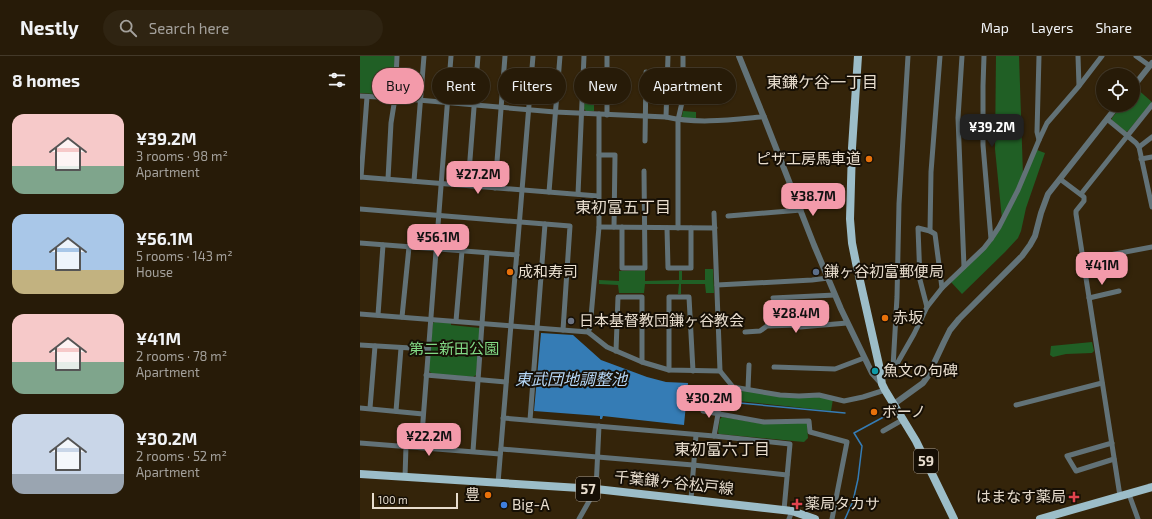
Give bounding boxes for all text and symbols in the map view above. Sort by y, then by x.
search box [103,10,383,46]
text: Nestly [20,16,79,39]
icon: search [117,17,139,39]
text: Search here [149,19,229,37]
text: Map [981,19,1009,36]
text: Layers [1031,19,1073,36]
text: Share [1095,19,1132,36]
chip: Buy [372,68,424,104]
chip: Rent [432,68,490,104]
chip: Filters [498,68,566,104]
chip: New [574,68,631,104]
chip: Apartment [639,68,736,104]
map controls [1096,68,1140,112]
button: locate [1096,68,1140,112]
icon: filters [326,69,348,91]
text: 8 homes [12,70,80,90]
district label: 東鎌ケ谷一丁目 [766,72,878,91]
pin: ¥39.2M [959,114,1025,148]
text: ¥39.2M [969,119,1015,135]
text: ¥39.2M [136,128,197,148]
icon: home [44,130,92,178]
text: 3 rooms · 98 m² [136,148,228,164]
place label: ピザ工房馬車道 [756,149,861,167]
marker: ピザ工房馬車道 [864,154,874,164]
pin: ¥27.2M [445,161,511,195]
text: Apartment [136,164,200,180]
text: ¥27.2M [455,166,501,182]
pin: ¥38.7M [780,183,846,217]
text: ¥38.7M [790,188,836,204]
district label: 東初富五丁目 [575,197,671,216]
pin: ¥56.1M [405,224,471,258]
text: ¥56.1M [136,228,193,248]
text: ¥56.1M [416,229,460,245]
icon: home [44,230,92,278]
text: 5 rooms · 143 m² [136,248,233,264]
pin: ¥41M [1078,252,1126,286]
text: ¥41M [1085,257,1119,273]
place label: 成和寿司 [518,262,578,280]
place label: 鎌ヶ谷初富郵便局 [824,262,944,280]
text: House [136,264,173,280]
marker: 成和寿司 [505,267,515,277]
marker: 鎌ヶ谷初富郵便局 [811,267,821,277]
pin: ¥28.4M [763,300,829,334]
text: ¥28.4M [772,305,820,321]
place label: 赤坂 [893,308,923,326]
place label: 日本基督教団鎌ヶ谷教会 [579,311,744,329]
marker: 赤坂 [880,313,890,323]
marker: 日本基督教団鎌ヶ谷教会 [566,316,576,326]
text: ¥41M [136,328,181,348]
icon: home [44,330,92,378]
park label: 第二新田公園 [409,339,499,357]
text: 2 rooms · 78 m² [136,348,227,364]
place label: 魚文の句碑 [883,361,958,379]
text: Apartment [136,364,200,380]
marker: 魚文の句碑 [870,366,880,376]
water label: 東武団地調整池 [515,369,629,388]
pin: ¥30.2M [676,385,742,419]
text: ¥30.2M [686,390,732,406]
place label: ボーノ [882,402,926,420]
marker: ボーノ [869,407,879,417]
pin: ¥22.2M [396,423,462,457]
text: ¥30.2M [136,428,197,448]
text: ¥22.2M [406,428,452,444]
icon: home [44,430,92,478]
district label: 東初富六丁目 [674,439,770,458]
text: 2 rooms · 52 m² [136,448,227,464]
road number: 59 [914,449,938,473]
text: Apartment [136,464,200,480]
street label: 千葉鎌ヶ谷松戸線 [613,467,735,497]
road number: 57 [576,477,600,501]
place label: 豊 [465,485,480,503]
place label: はまなす薬局 [976,487,1066,505]
marker: 豊 [483,490,493,500]
scale bar [372,491,458,510]
marker: はまなす薬局 [1069,492,1079,502]
text: 100 m [378,493,408,506]
place label: 薬局タカサ [805,494,880,512]
place label: Big-A [512,495,550,513]
marker: 薬局タカサ [792,499,802,509]
marker: Big-A [499,500,509,510]

